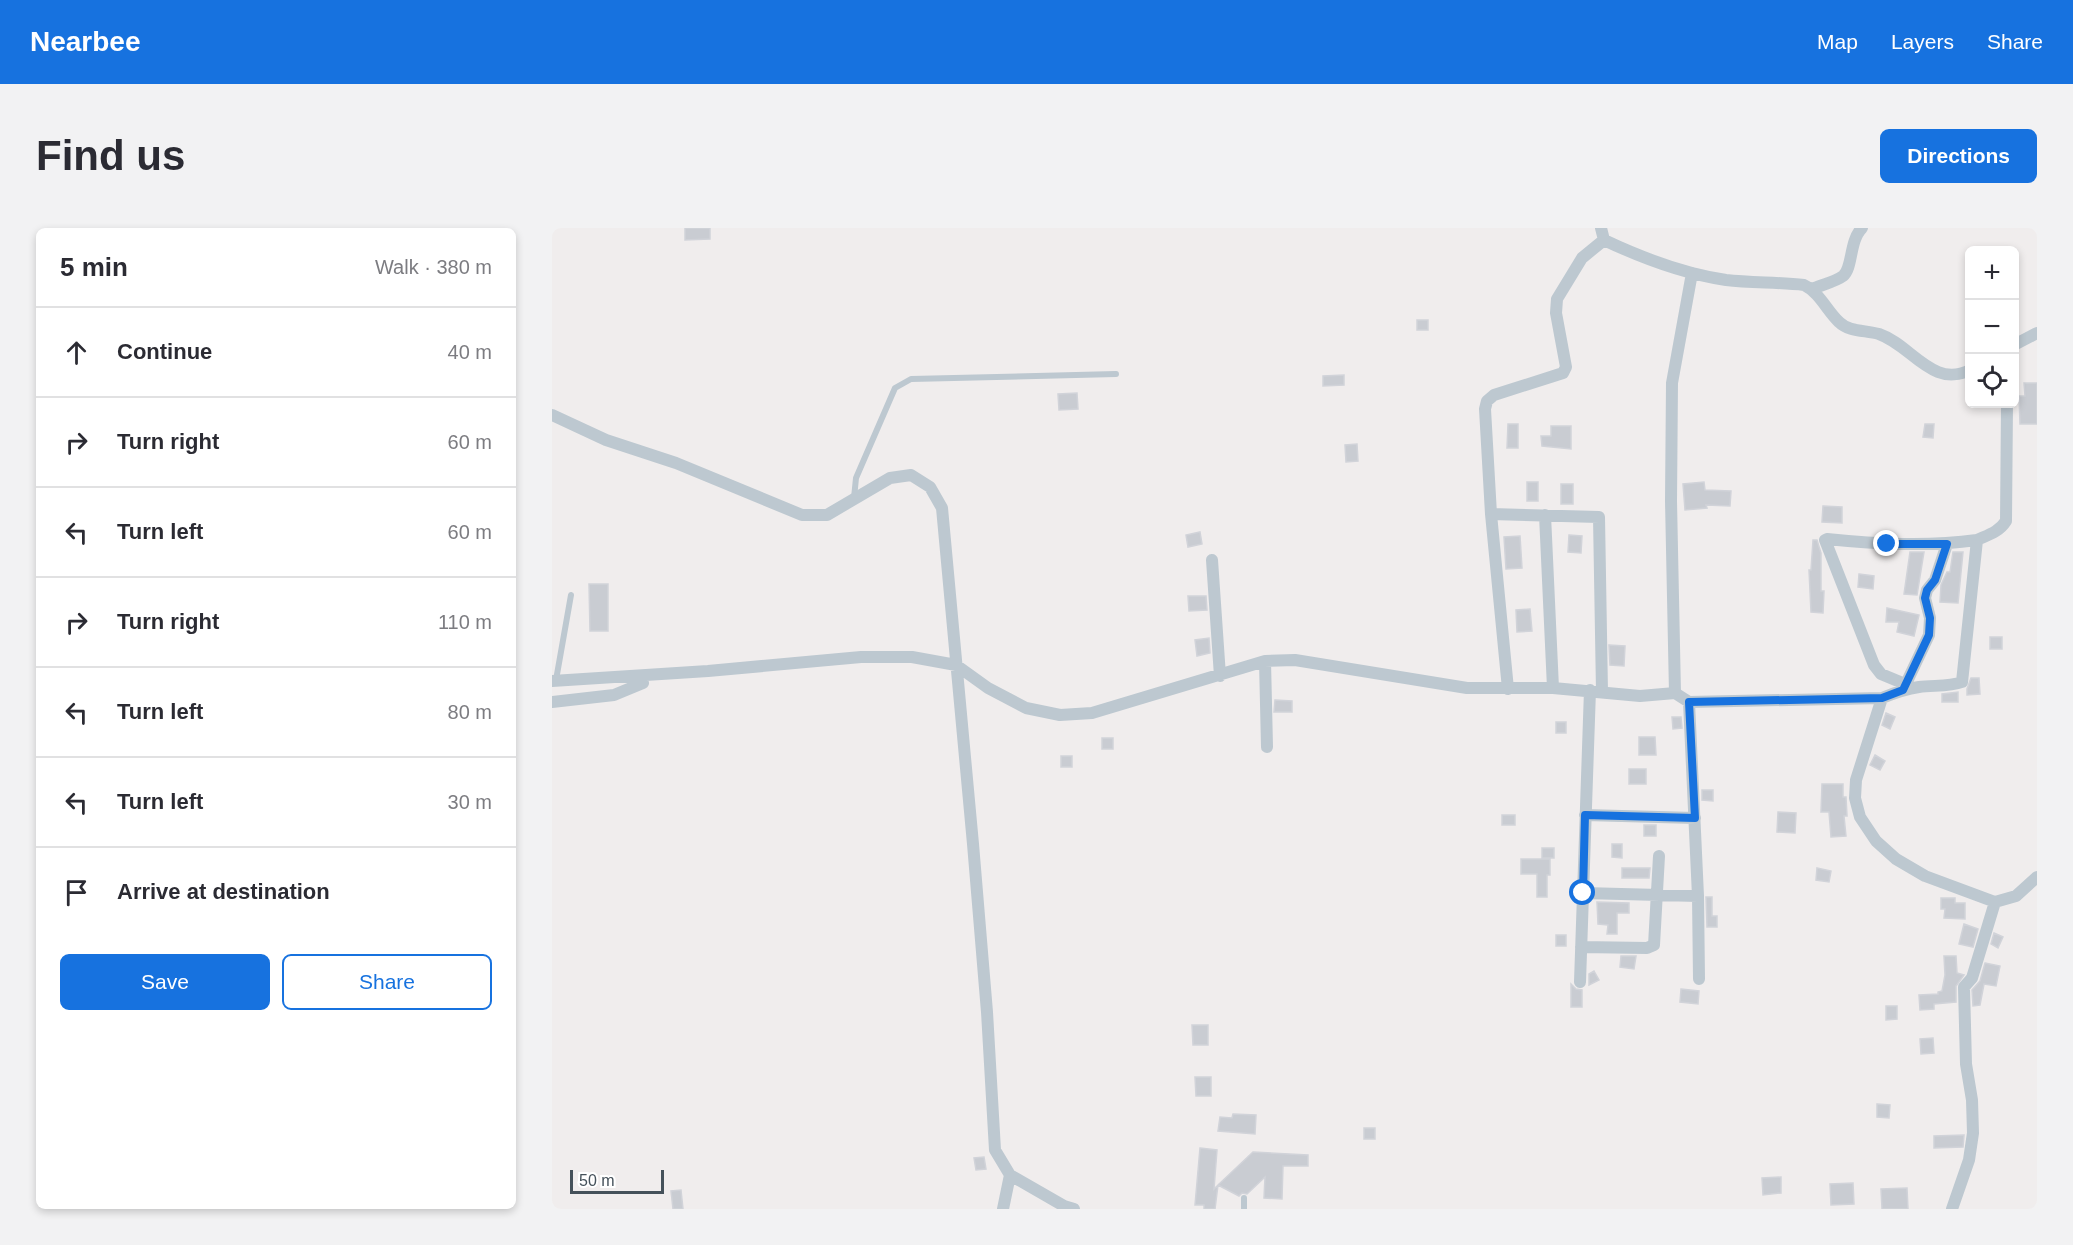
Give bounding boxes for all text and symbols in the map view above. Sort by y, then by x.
text: Nearbee [30,26,141,57]
text: Map [1817,30,1858,53]
text: Layers [1891,30,1954,53]
text: Share [1987,30,2043,53]
button: Directions [1880,129,2037,183]
text: Find us [36,132,185,179]
map controls [1965,246,2019,408]
button: + [1965,246,2019,300]
text: 5 min [60,252,128,282]
text: Walk · 380 m [375,256,492,278]
button: − [1965,300,2019,354]
icon: ahead [60,336,93,369]
text: Continue [117,339,212,364]
text: 40 m [448,341,492,363]
button: locate [1965,354,2019,408]
icon: right [60,426,93,459]
text: Turn right [117,429,219,454]
text: 60 m [448,431,492,453]
icon: left [60,516,93,549]
text: Turn left [117,519,203,544]
text: 60 m [448,521,492,543]
route end [1873,530,1899,556]
icon: right [60,606,93,639]
text: Turn right [117,609,219,634]
text: 110 m [438,611,492,633]
icon: left [60,696,93,729]
text: Turn left [117,699,203,724]
text: 80 m [448,701,492,723]
icon: left [60,786,93,819]
text: Turn left [117,789,203,814]
text: 30 m [448,791,492,813]
icon: arrive [60,876,93,909]
text: Arrive at destination [117,879,330,904]
route start [1569,879,1595,905]
button: Save [60,954,270,1010]
button: Share [282,954,492,1010]
scale bar [570,1167,664,1194]
text: 50 m [579,1172,615,1189]

